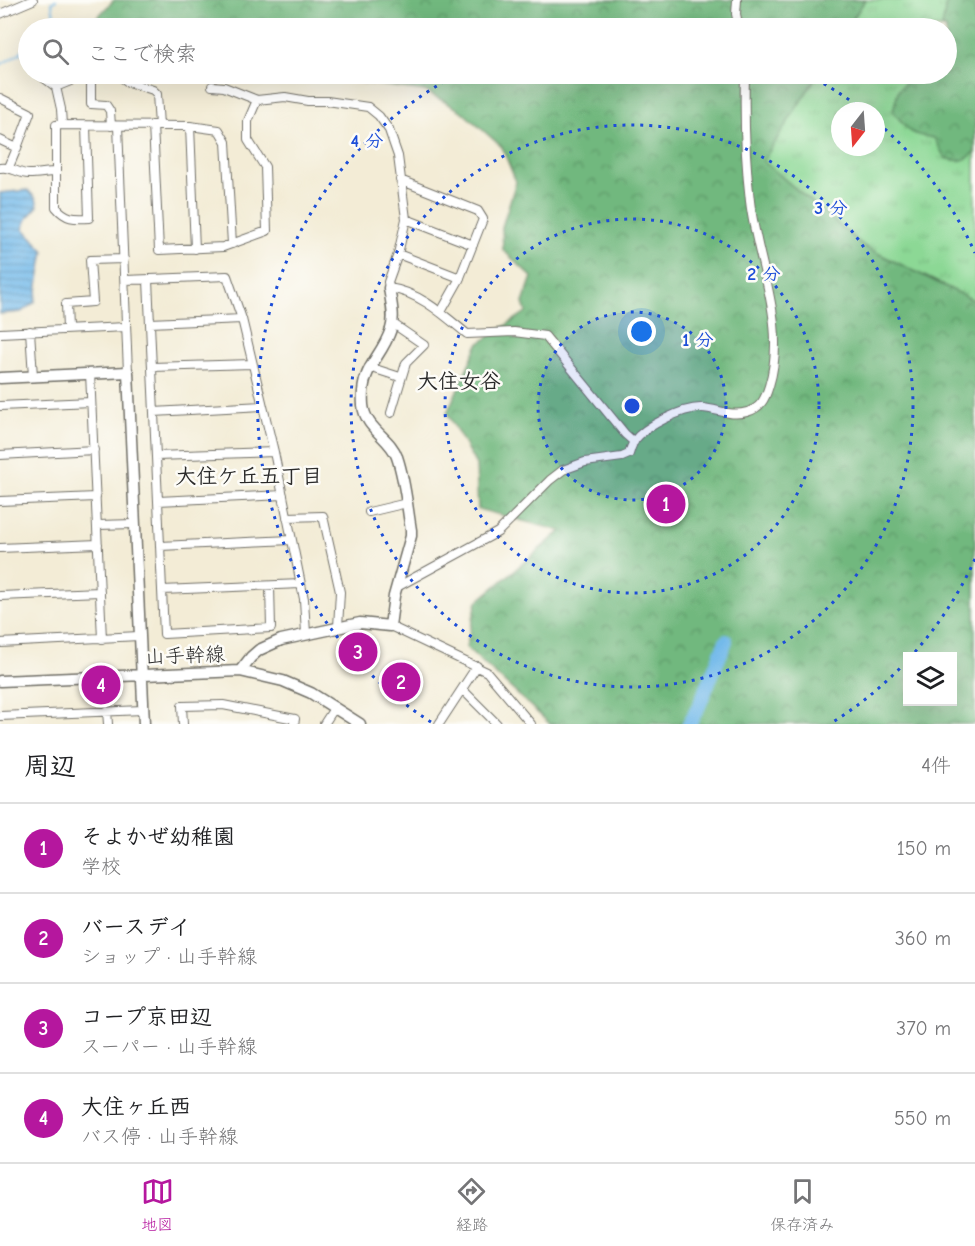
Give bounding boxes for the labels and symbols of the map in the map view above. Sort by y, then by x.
north arrow [831,102,885,156]
text: 4 分 [351,131,383,152]
text: 3 分 [814,198,848,219]
text: 2 分 [747,264,781,285]
your location [627,317,656,346]
text: 1 分 [682,330,714,351]
district label: 大住女谷 [417,369,501,393]
centre of rings [622,396,642,416]
district label: 大住ケ丘五丁目 [176,464,323,488]
pin: 1 [646,482,686,526]
pin: 3 [338,630,378,674]
street label: 山手幹線 [145,643,225,668]
pin: 2 [382,660,420,704]
pin: 4 [82,662,120,708]

